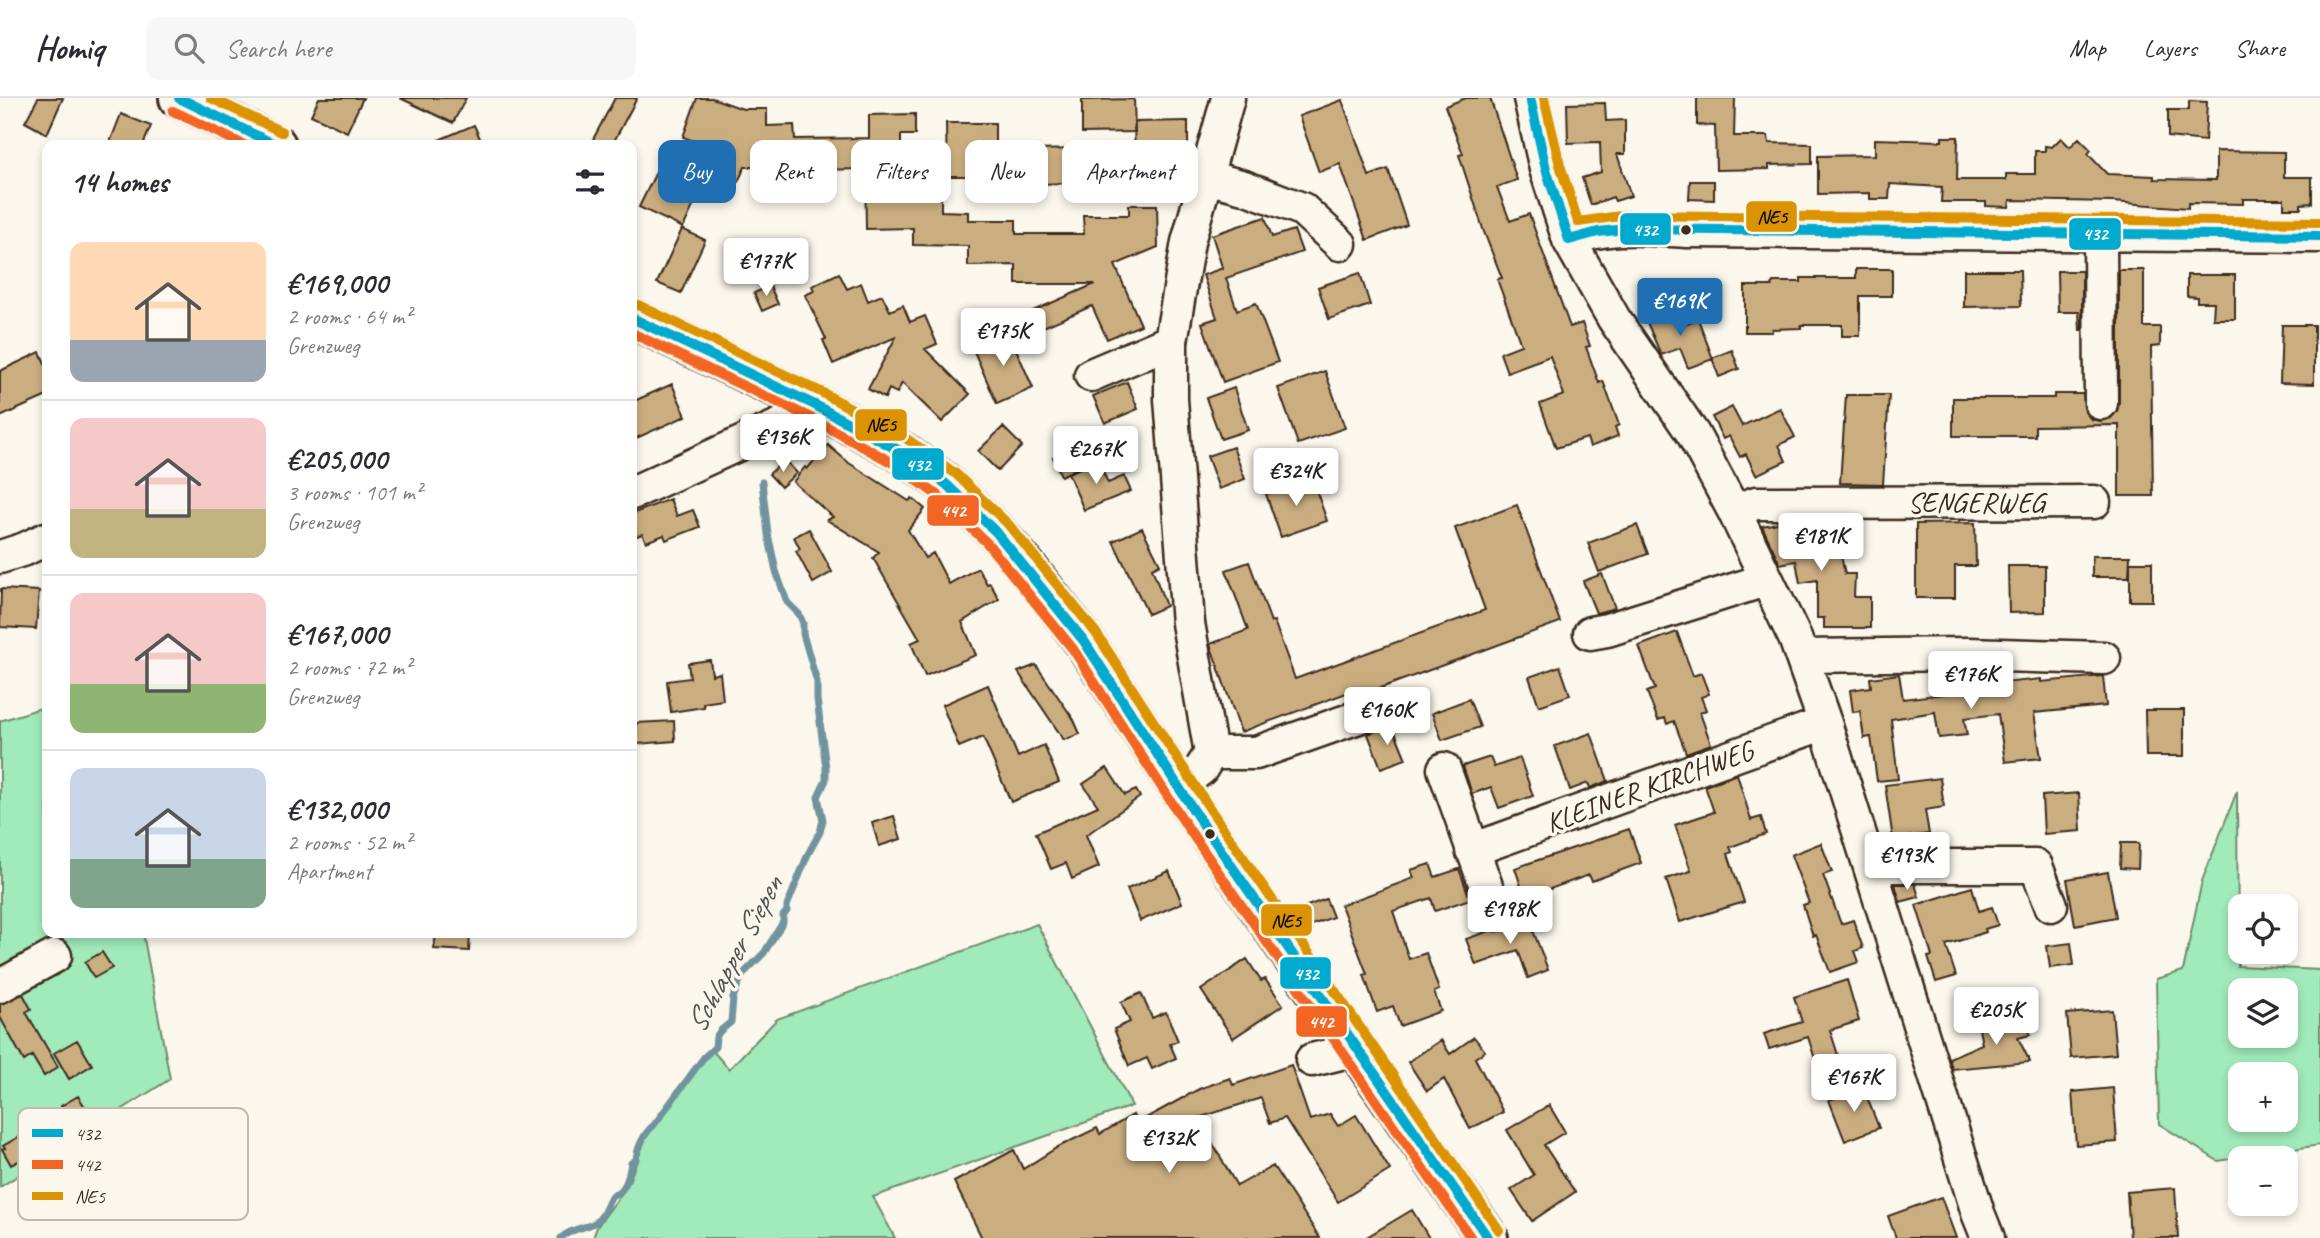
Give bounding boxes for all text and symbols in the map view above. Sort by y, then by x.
search box [146,17,636,80]
text: Homiq [35,27,104,69]
icon: search [170,29,208,67]
text: Search here [226,32,331,65]
text: Map [2069,33,2106,63]
text: Layers [2144,33,2197,63]
text: Share [2235,33,2285,63]
chip: Buy [658,140,736,203]
chip: Rent [750,140,837,203]
chip: Filters [851,140,951,203]
chip: New [965,140,1048,203]
chip: Apartment [1062,140,1198,203]
text: 14 homes [70,163,168,201]
icon: filters [571,163,609,201]
line badge: NE5 [1745,200,1798,233]
text: NE5 [1757,205,1789,229]
line badge: 432 [1619,212,1672,246]
line badge: 432 [2068,217,2122,251]
text: 432 [1632,218,1660,242]
text: 432 [2082,222,2110,246]
unlabelled marker [1679,223,1693,237]
pin: €177K [717,238,815,298]
text: €177K [740,246,792,275]
text: €169,000 [287,264,388,302]
icon: home [126,270,210,354]
pin: €169K [1631,278,1729,338]
text: €169K [1653,286,1707,315]
text: 2 rooms · 64 m² [287,302,411,331]
pin: €175K [954,308,1052,368]
text: €175K [977,316,1029,345]
text: Grenzweg [287,331,359,360]
line badge: NE5 [854,408,908,442]
text: NE5 [866,413,898,437]
pin: €136K [734,414,832,474]
text: €136K [756,422,810,451]
pin: €267K [1047,426,1145,486]
text: €267K [1069,434,1123,463]
text: €205,000 [287,440,387,478]
icon: home [126,446,210,530]
line badge: 432 [891,447,945,481]
pin: €324K [1247,448,1345,508]
text: 432 [905,453,933,477]
text: €324K [1269,456,1323,485]
text: 3 rooms · 101 m² [287,478,422,507]
street label: SENGERWEG [1908,485,2048,520]
line badge: 442 [926,494,980,527]
text: 442 [940,499,968,523]
text: Grenzweg [287,507,359,536]
pin: €181K [1772,514,1870,573]
text: €181K [1794,521,1848,550]
text: €167,000 [287,615,388,653]
icon: home [126,621,210,705]
pin: €176K [1922,652,2020,711]
text: 2 rooms · 72 m² [287,653,411,682]
text: €176K [1944,659,1998,688]
text: Grenzweg [287,682,359,711]
pin: €160K [1338,688,1436,747]
text: €160K [1360,695,1414,724]
street label: KLEINER KIRCHWEG [1541,732,1761,840]
text: €132,000 [287,790,387,828]
icon: home [126,796,210,880]
unlabelled marker [1203,827,1217,841]
text: 2 rooms · 52 m² [287,828,411,857]
pin: €193K [1858,832,1956,892]
text: €193K [1881,840,1933,869]
text: Apartment [287,857,372,886]
water label: Schlapper Siepen [677,867,792,1039]
pin: €198K [1461,886,1559,946]
text: €198K [1484,894,1536,923]
map controls [2228,894,2298,1216]
button: locate [2228,894,2298,964]
line badge: NE5 [1260,903,1313,937]
text: NE5 [1271,909,1303,933]
line badge: 432 [1279,956,1332,990]
text: 432 [1293,962,1321,986]
button: layers [2228,978,2298,1048]
pin: €205K [1947,988,2045,1047]
text: €205K [1970,995,2022,1024]
line badge: 442 [1295,1005,1348,1038]
text: 442 [1308,1010,1336,1034]
pin: €167K [1805,1054,1903,1114]
text: €167K [1827,1062,1881,1091]
button: + [2228,1062,2298,1132]
legend [18,1108,248,1220]
pin: €132K [1120,1116,1218,1175]
text: 432 [75,1122,102,1146]
text: €132K [1142,1123,1196,1152]
button: − [2228,1146,2298,1216]
text: 442 [75,1153,102,1177]
text: NE5 [75,1185,106,1209]

